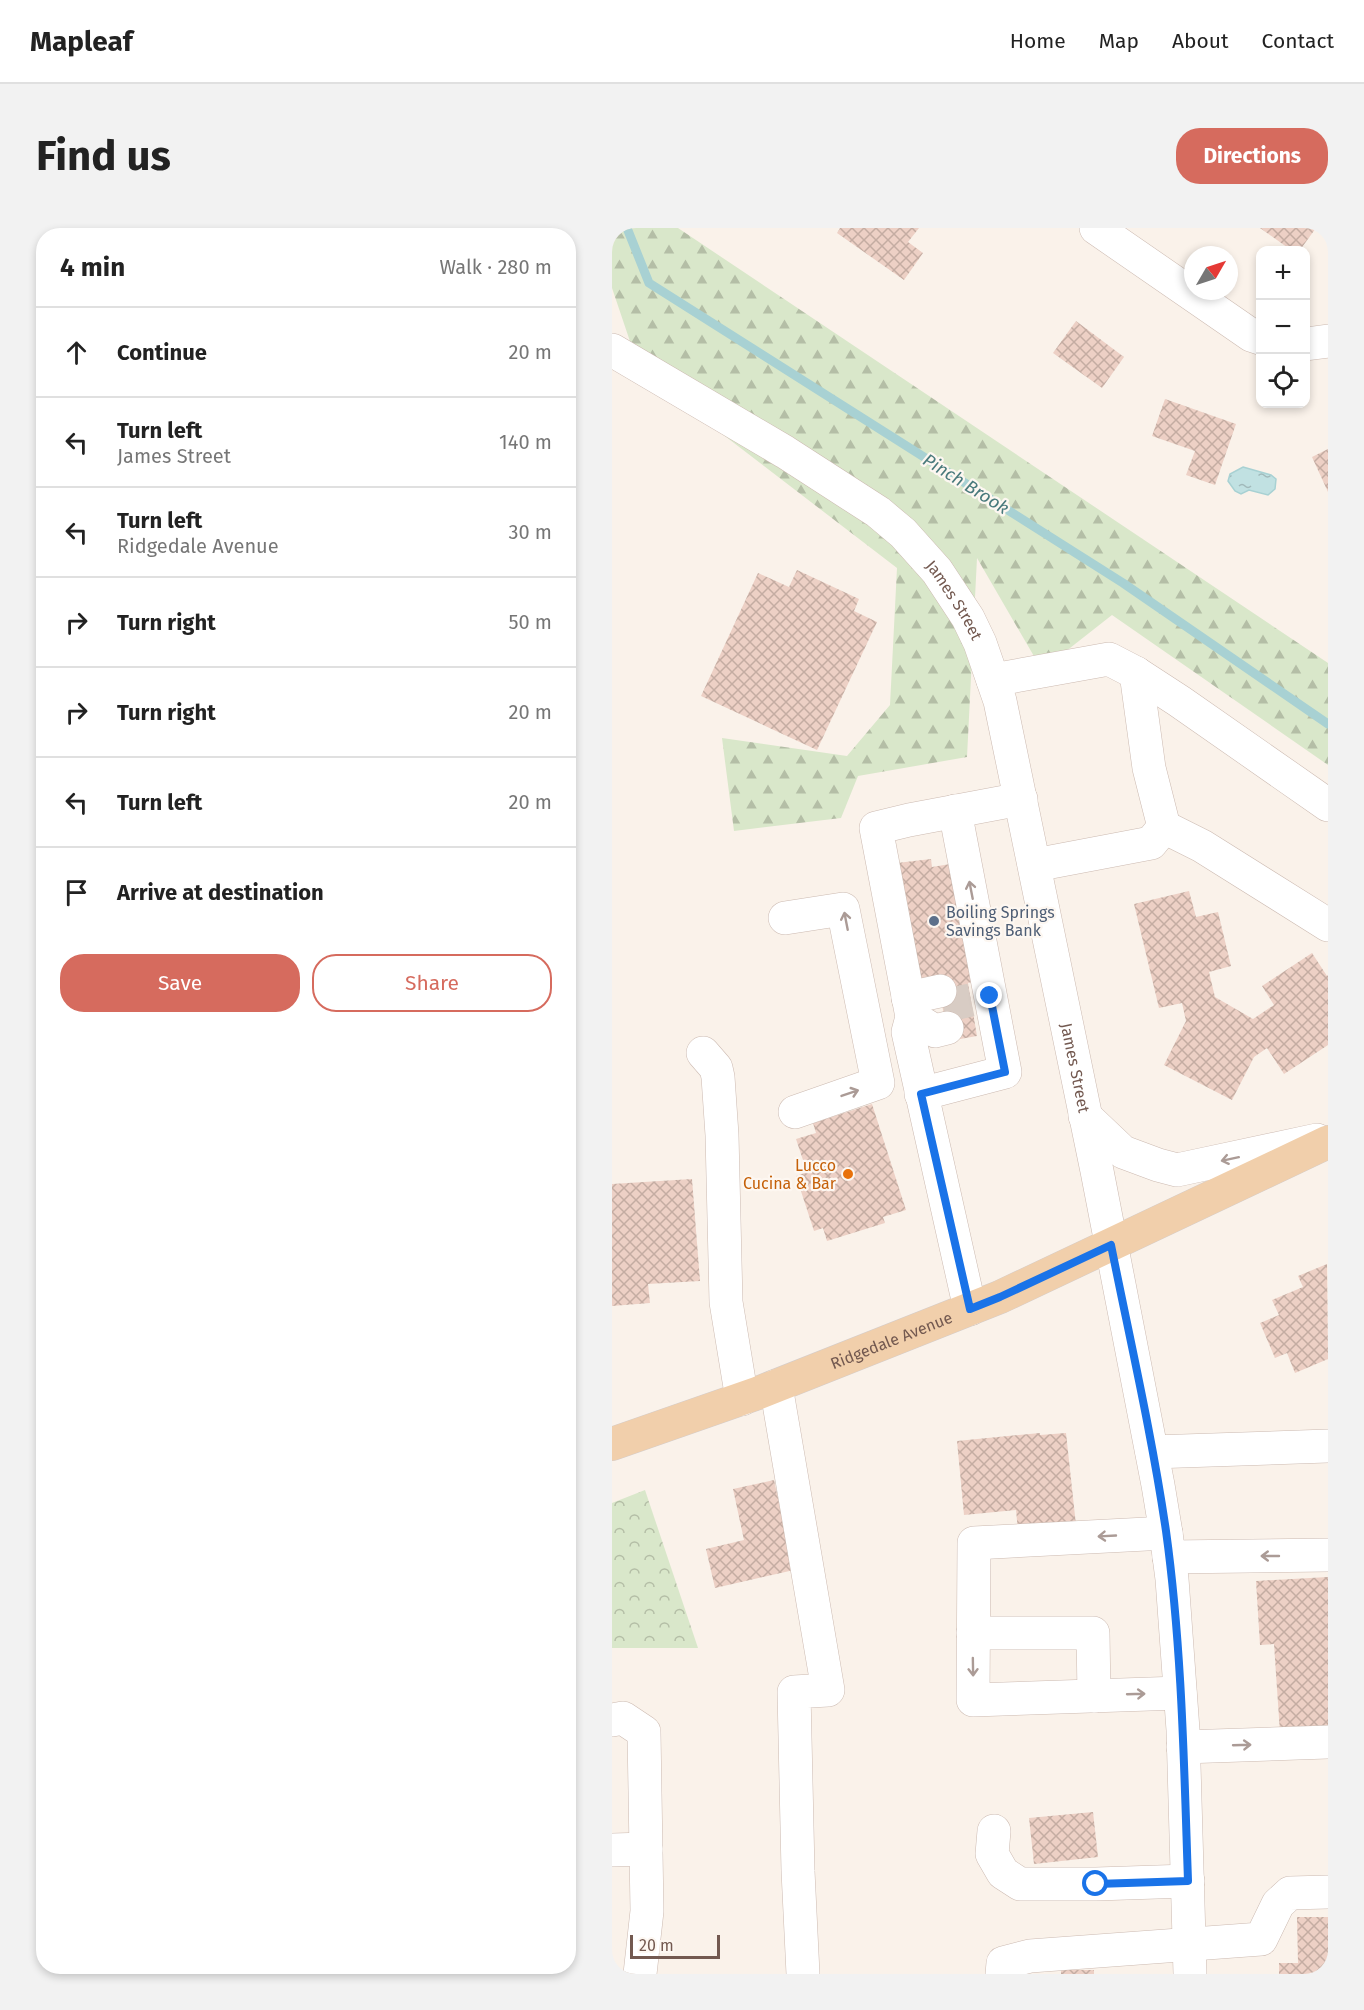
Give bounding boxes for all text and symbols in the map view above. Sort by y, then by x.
text: Mapleaf [30,25,133,58]
text: Home [1010,28,1066,54]
text: Map [1099,28,1139,54]
text: About [1172,28,1229,54]
text: Contact [1262,28,1334,54]
button: Directions [1176,128,1328,184]
text: Find us [36,131,171,181]
north arrow [1184,246,1238,300]
map controls [1256,246,1310,408]
button: + [1256,246,1310,300]
text: 4 min [60,252,125,283]
text: Walk · 280 m [439,255,552,279]
button: − [1256,300,1310,354]
icon: ahead [60,336,93,369]
text: Continue [117,339,207,366]
text: 20 m [509,340,552,364]
button: locate [1256,354,1310,408]
text: Turn left [117,417,202,444]
icon: left [60,426,93,459]
text: 140 m [499,430,552,454]
text: James Street [117,444,231,468]
water label: Pinch Brook [919,449,1013,519]
text: Turn left [117,507,202,534]
icon: left [60,516,93,549]
text: 30 m [508,520,552,544]
text: Ridgedale Avenue [117,534,279,558]
street label: James Street [922,556,987,643]
icon: right [60,606,93,639]
text: Turn right [117,609,216,636]
text: 50 m [508,610,552,634]
icon: right [60,696,93,729]
text: Turn right [117,699,216,726]
text: 20 m [509,700,552,724]
icon: left [60,786,93,819]
text: Turn left [117,789,202,816]
text: 20 m [509,790,552,814]
icon: arrive [60,876,93,909]
text: Arrive at destination [117,879,324,906]
one-way arrow [965,881,976,901]
place label: Boiling Springs Savings Bank [946,903,1055,940]
one-way arrow [840,912,851,931]
marker: Boiling Springs Savings Bank [927,914,941,928]
button: Save [60,954,300,1012]
button: Share [312,954,552,1012]
route end [976,982,1002,1008]
street label: James Street [1057,1021,1094,1115]
one-way arrow [840,1086,859,1097]
one-way arrow [1220,1154,1240,1165]
place label: Lucco Cucina & Bar [743,1156,837,1193]
marker: Lucco Cucina & Bar [841,1167,855,1181]
street label: Ridgedale Avenue [828,1307,955,1373]
one-way arrow [1098,1530,1118,1541]
one-way arrow [1260,1550,1280,1562]
one-way arrow [967,1657,979,1677]
one-way arrow [1125,1689,1145,1700]
one-way arrow [1231,1739,1251,1750]
route start [1082,1870,1108,1896]
scale bar [630,1932,720,1960]
text: 20 m [639,1936,674,1955]

